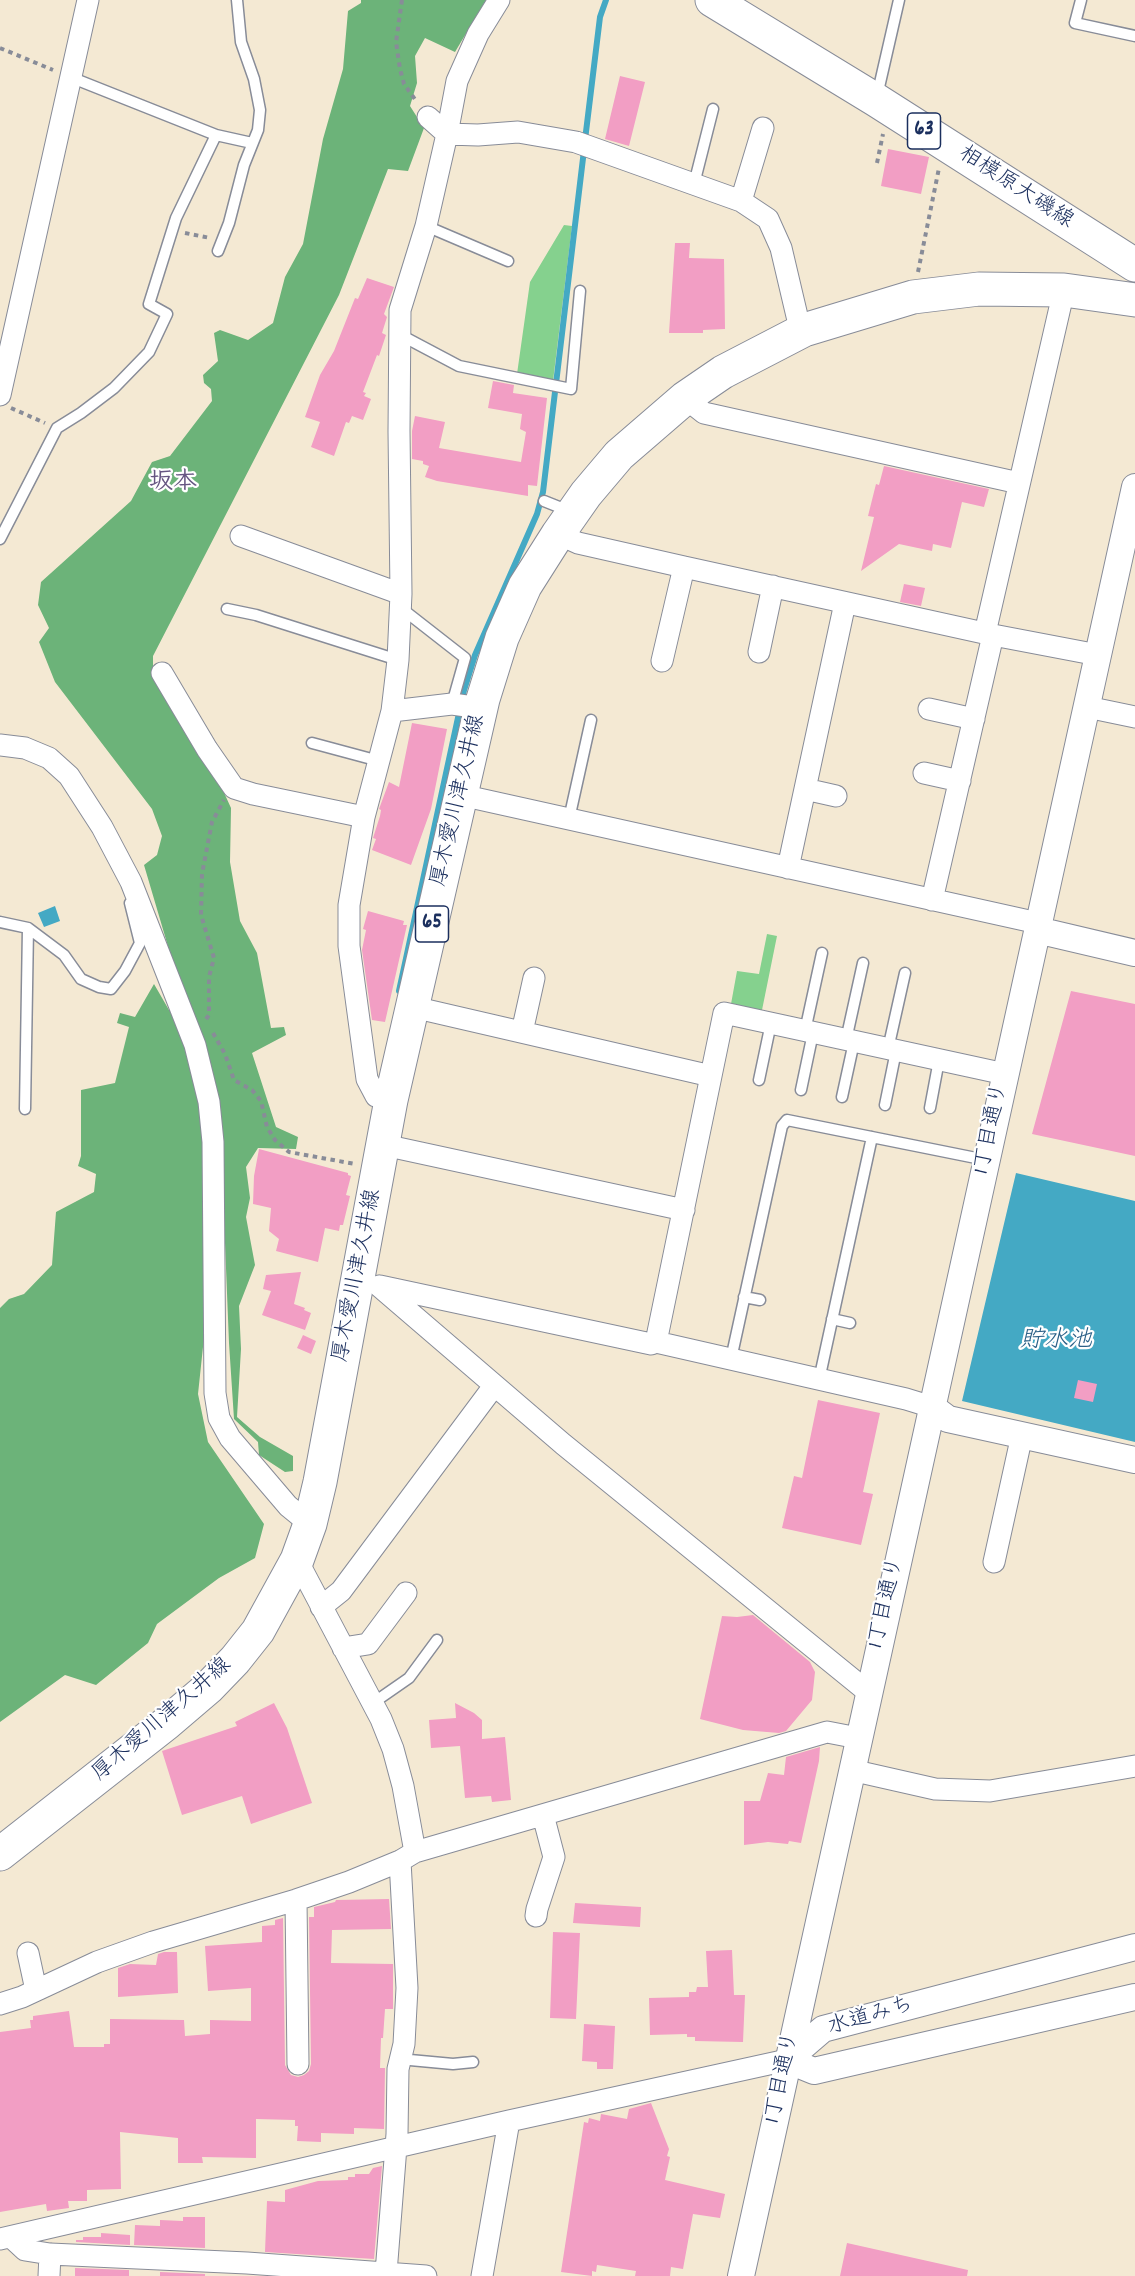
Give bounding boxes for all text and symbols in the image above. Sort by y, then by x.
road number: 63 [908,113,940,149]
street label: 相模原大磯線 [952,142,1078,236]
district label: 坂本 [149,471,197,499]
street label: 厚木愛川津久井線 [427,712,493,890]
road number: 65 [416,906,448,942]
street label: 1丁目通り [970,1081,1016,1177]
street label: 厚木愛川津久井線 [329,1187,389,1365]
water label: 貯水池 [1020,1329,1092,1357]
street label: 1丁目通り [865,1555,911,1651]
street label: 厚木愛川津久井線 [88,1653,238,1789]
street label: 水道みち [825,1993,917,2043]
street label: 1丁目通り [761,2030,807,2126]

